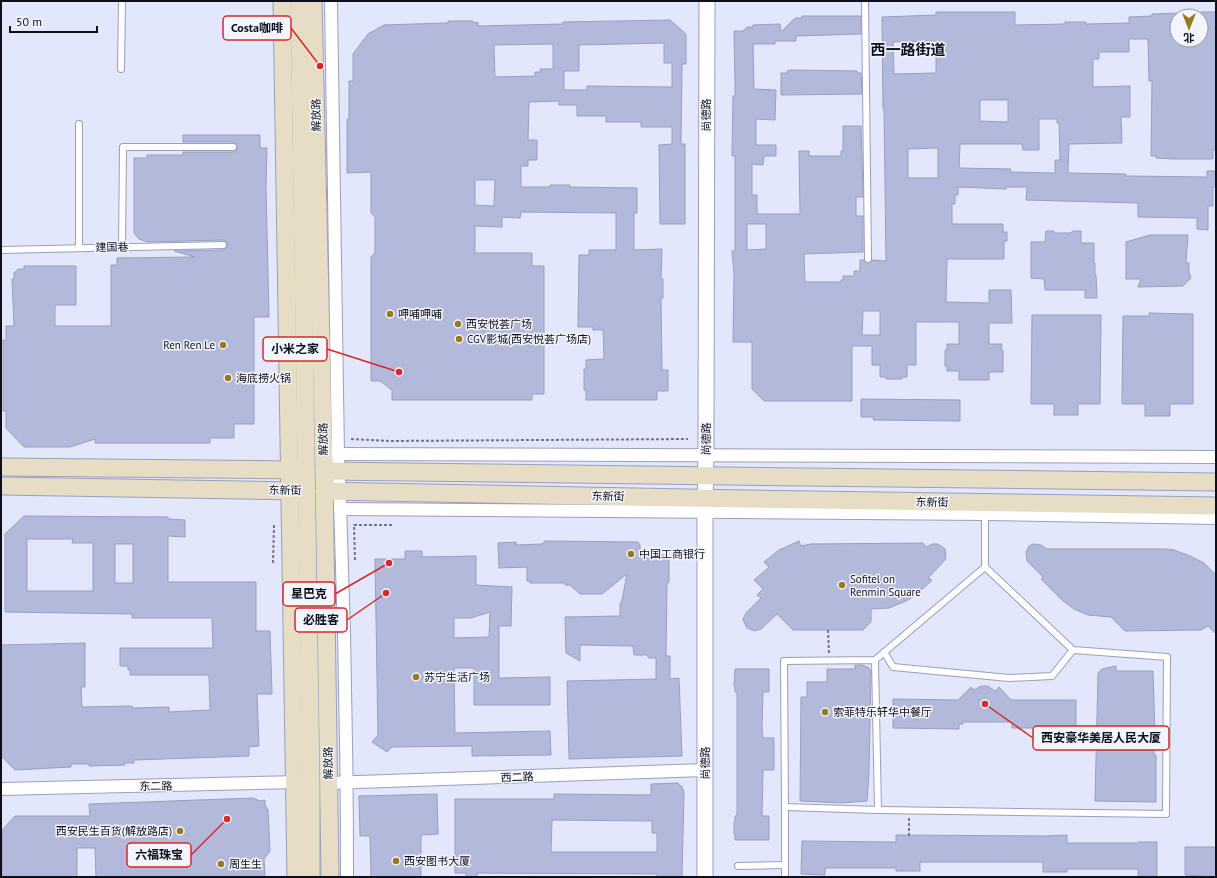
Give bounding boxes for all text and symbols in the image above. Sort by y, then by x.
scale bar [10,8,97,34]
north arrow [1169,8,1209,48]
text: 50 m [16,14,42,29]
callout: Costa咖啡 [223,16,291,40]
text: Costa咖啡 [231,20,283,35]
text: 北 [1184,31,1195,45]
district label: 西一路街道 [870,40,946,59]
street label: 解放路 [309,98,323,132]
street label: 尚德路 [699,99,713,132]
street label: 建国巷 [95,240,129,254]
place label: 呷哺呷哺 [398,307,442,321]
marker: 呷哺呷哺 [385,309,395,319]
place label: 西安悦荟广场 [466,317,532,331]
marker: 西安悦荟广场 [453,319,463,329]
place label: CGV影城(西安悦荟广场店) [467,332,591,346]
marker: CGV影城(西安悦荟广场店) [454,334,464,344]
callout: 小米之家 [263,337,327,361]
place label: Ren Ren Le [163,338,215,352]
marker: Ren Ren Le [218,340,228,350]
text: 小米之家 [271,341,319,356]
place label: 海底捞火锅 [236,371,291,385]
marker: 海底捞火锅 [223,373,233,383]
street label: 解放路 [316,422,330,456]
street label: 尚德路 [699,422,713,456]
street label: 东新街 [268,483,302,497]
street label: 东新街 [591,489,625,503]
street label: 东新街 [915,495,949,509]
place label: 中国工商银行 [639,547,705,561]
marker: 中国工商银行 [626,549,636,559]
place label: Sofitel on Renmin Square [850,572,921,599]
marker: Sofitel on Renmin Square [837,580,847,590]
callout: 星巴克 [283,582,335,606]
text: 星巴克 [291,586,327,601]
callout: 必胜客 [295,608,347,632]
text: 必胜客 [303,612,339,627]
place label: 苏宁生活广场 [424,670,490,684]
marker: 苏宁生活广场 [411,672,421,682]
place label: 索菲特乐轩华中餐厅 [833,705,932,719]
marker: 索菲特乐轩华中餐厅 [820,707,830,717]
callout: 西安豪华美居人民大厦 [1033,726,1169,750]
text: 西安豪华美居人民大厦 [1041,730,1161,745]
street label: 解放路 [321,746,335,780]
street label: 尚德路 [698,747,712,780]
street label: 西二路 [500,769,534,785]
street label: 东二路 [139,779,173,793]
place label: 西安民生百货(解放路店) [56,824,172,838]
marker: 西安民生百货(解放路店) [175,826,185,836]
callout: 六福珠宝 [127,843,191,867]
text: 六福珠宝 [135,847,183,862]
place label: 西安图书大厦 [404,854,470,868]
marker: 西安图书大厦 [391,856,401,866]
place label: 周生生 [229,857,262,871]
marker: 周生生 [216,859,226,869]

